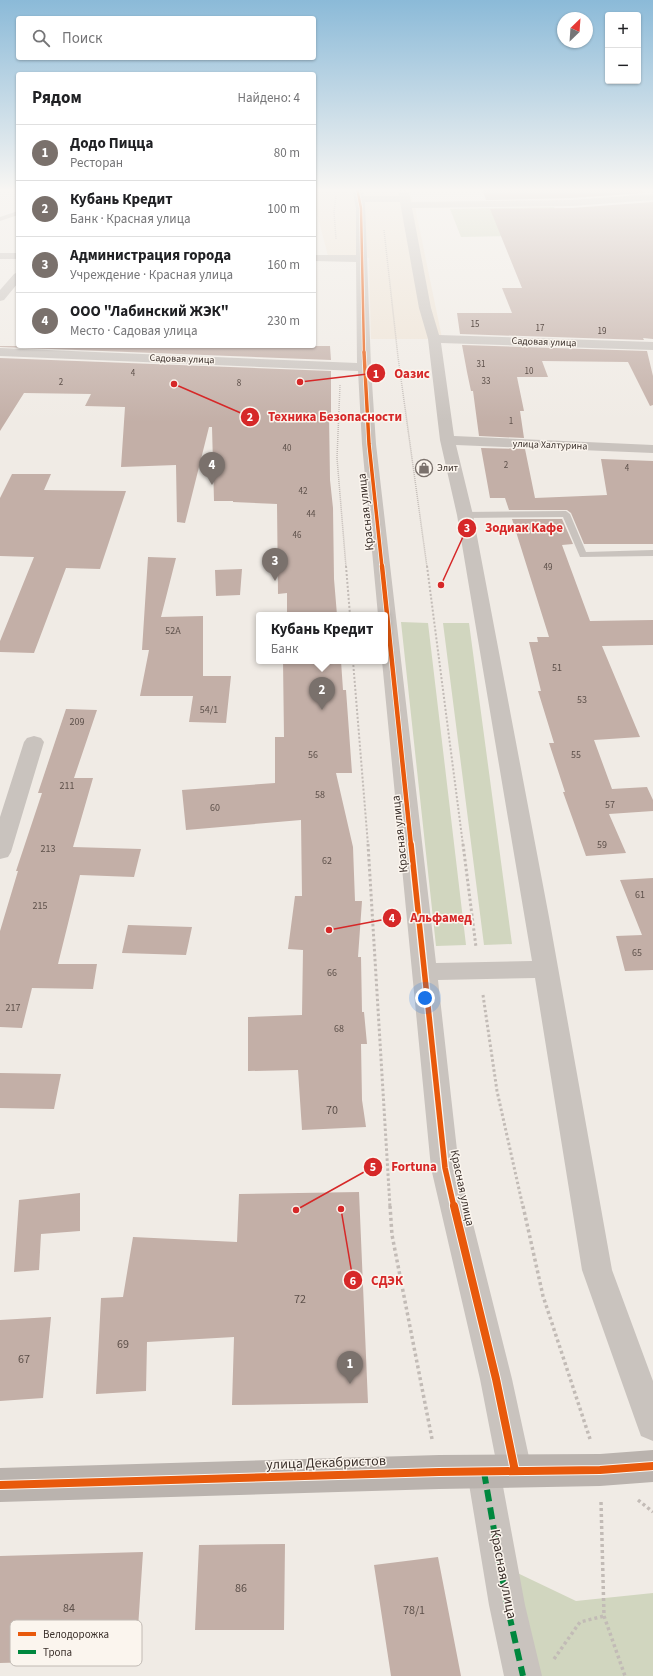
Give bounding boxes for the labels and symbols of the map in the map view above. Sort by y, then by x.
north arrow [557,12,593,48]
house number: 15 [471,318,480,331]
house number: 17 [536,322,545,335]
house number: 19 [598,325,607,338]
street label: Садовая улица [511,334,577,350]
street label: Садовая улица [149,351,215,367]
house number: 31 [477,358,485,371]
callout: Оазис [366,361,438,386]
text: Оазис [394,365,430,383]
house number: 10 [525,365,534,378]
text: 1 [373,366,379,383]
house number: 4 [131,367,136,380]
house number: 33 [482,375,491,388]
house number: 2 [59,376,64,389]
house number: 8 [237,377,242,390]
callout: Техника Безопасности [240,404,410,429]
text: Техника Безопасности [268,408,402,426]
text: 2 [247,409,253,426]
house number: 1 [509,415,513,428]
street label: улица Халтурина [512,437,588,453]
house number: 40 [283,442,292,455]
pin: 4 [199,452,225,485]
shop icon: Элит [414,458,434,478]
house number: 2 [504,459,509,472]
place label: Элит [437,461,459,475]
house number: 4 [625,462,630,475]
street label: Красная улица [353,472,379,552]
house number: 42 [299,485,308,498]
house number: 44 [307,508,316,521]
callout: Зодиак Кафе [457,515,571,540]
text: Зодиак Кафе [485,519,563,537]
text: 3 [464,520,470,537]
house number: 46 [293,529,302,542]
pin: 3 [262,548,288,581]
house number: 49 [544,561,553,574]
house number: 52А [165,624,181,638]
house number: 51 [552,661,562,675]
pin: 2 [309,677,335,710]
house number: 53 [577,693,587,707]
house number: 54/1 [200,703,218,717]
house number: 209 [70,715,84,729]
house number: 56 [308,748,318,762]
house number: 55 [571,748,581,762]
house number: 211 [60,779,74,793]
house number: 58 [315,788,325,802]
street label: Красная улица [387,794,413,874]
house number: 57 [605,798,615,812]
house number: 60 [210,801,220,815]
house number: 59 [597,838,607,852]
house number: 213 [41,842,55,856]
house number: 62 [322,854,332,868]
house number: 61 [635,888,645,902]
house number: 215 [33,899,47,913]
callout: Альфамед [382,905,480,930]
text: Альфамед [409,909,472,927]
text: 4 [389,910,396,927]
house number: 65 [632,946,642,960]
house number: 66 [327,966,337,980]
your location [415,988,435,1008]
house number: 217 [6,1001,20,1015]
house number: 68 [334,1022,344,1036]
house number: 70 [326,1102,338,1119]
street label: Красная улица [446,1148,478,1228]
callout: Fortuna [363,1154,445,1179]
text: Fortuna [391,1158,437,1176]
text: 5 [370,1159,376,1176]
callout: СДЭК [343,1268,411,1293]
text: СДЭК [371,1272,404,1290]
text: 6 [350,1273,356,1290]
house number: 72 [294,1291,306,1308]
house number: 69 [117,1336,129,1353]
house number: 67 [18,1351,30,1368]
pin: 1 [337,1351,363,1384]
street label: улица Декабристов [266,1451,386,1475]
street label: Красная улица [485,1528,521,1620]
house number: 86 [235,1580,247,1597]
house number: 84 [63,1600,75,1617]
house number: 78/1 [403,1602,425,1619]
legend [10,1620,142,1666]
text: Велодорожка [43,1627,109,1642]
text: Тропа [43,1645,72,1660]

